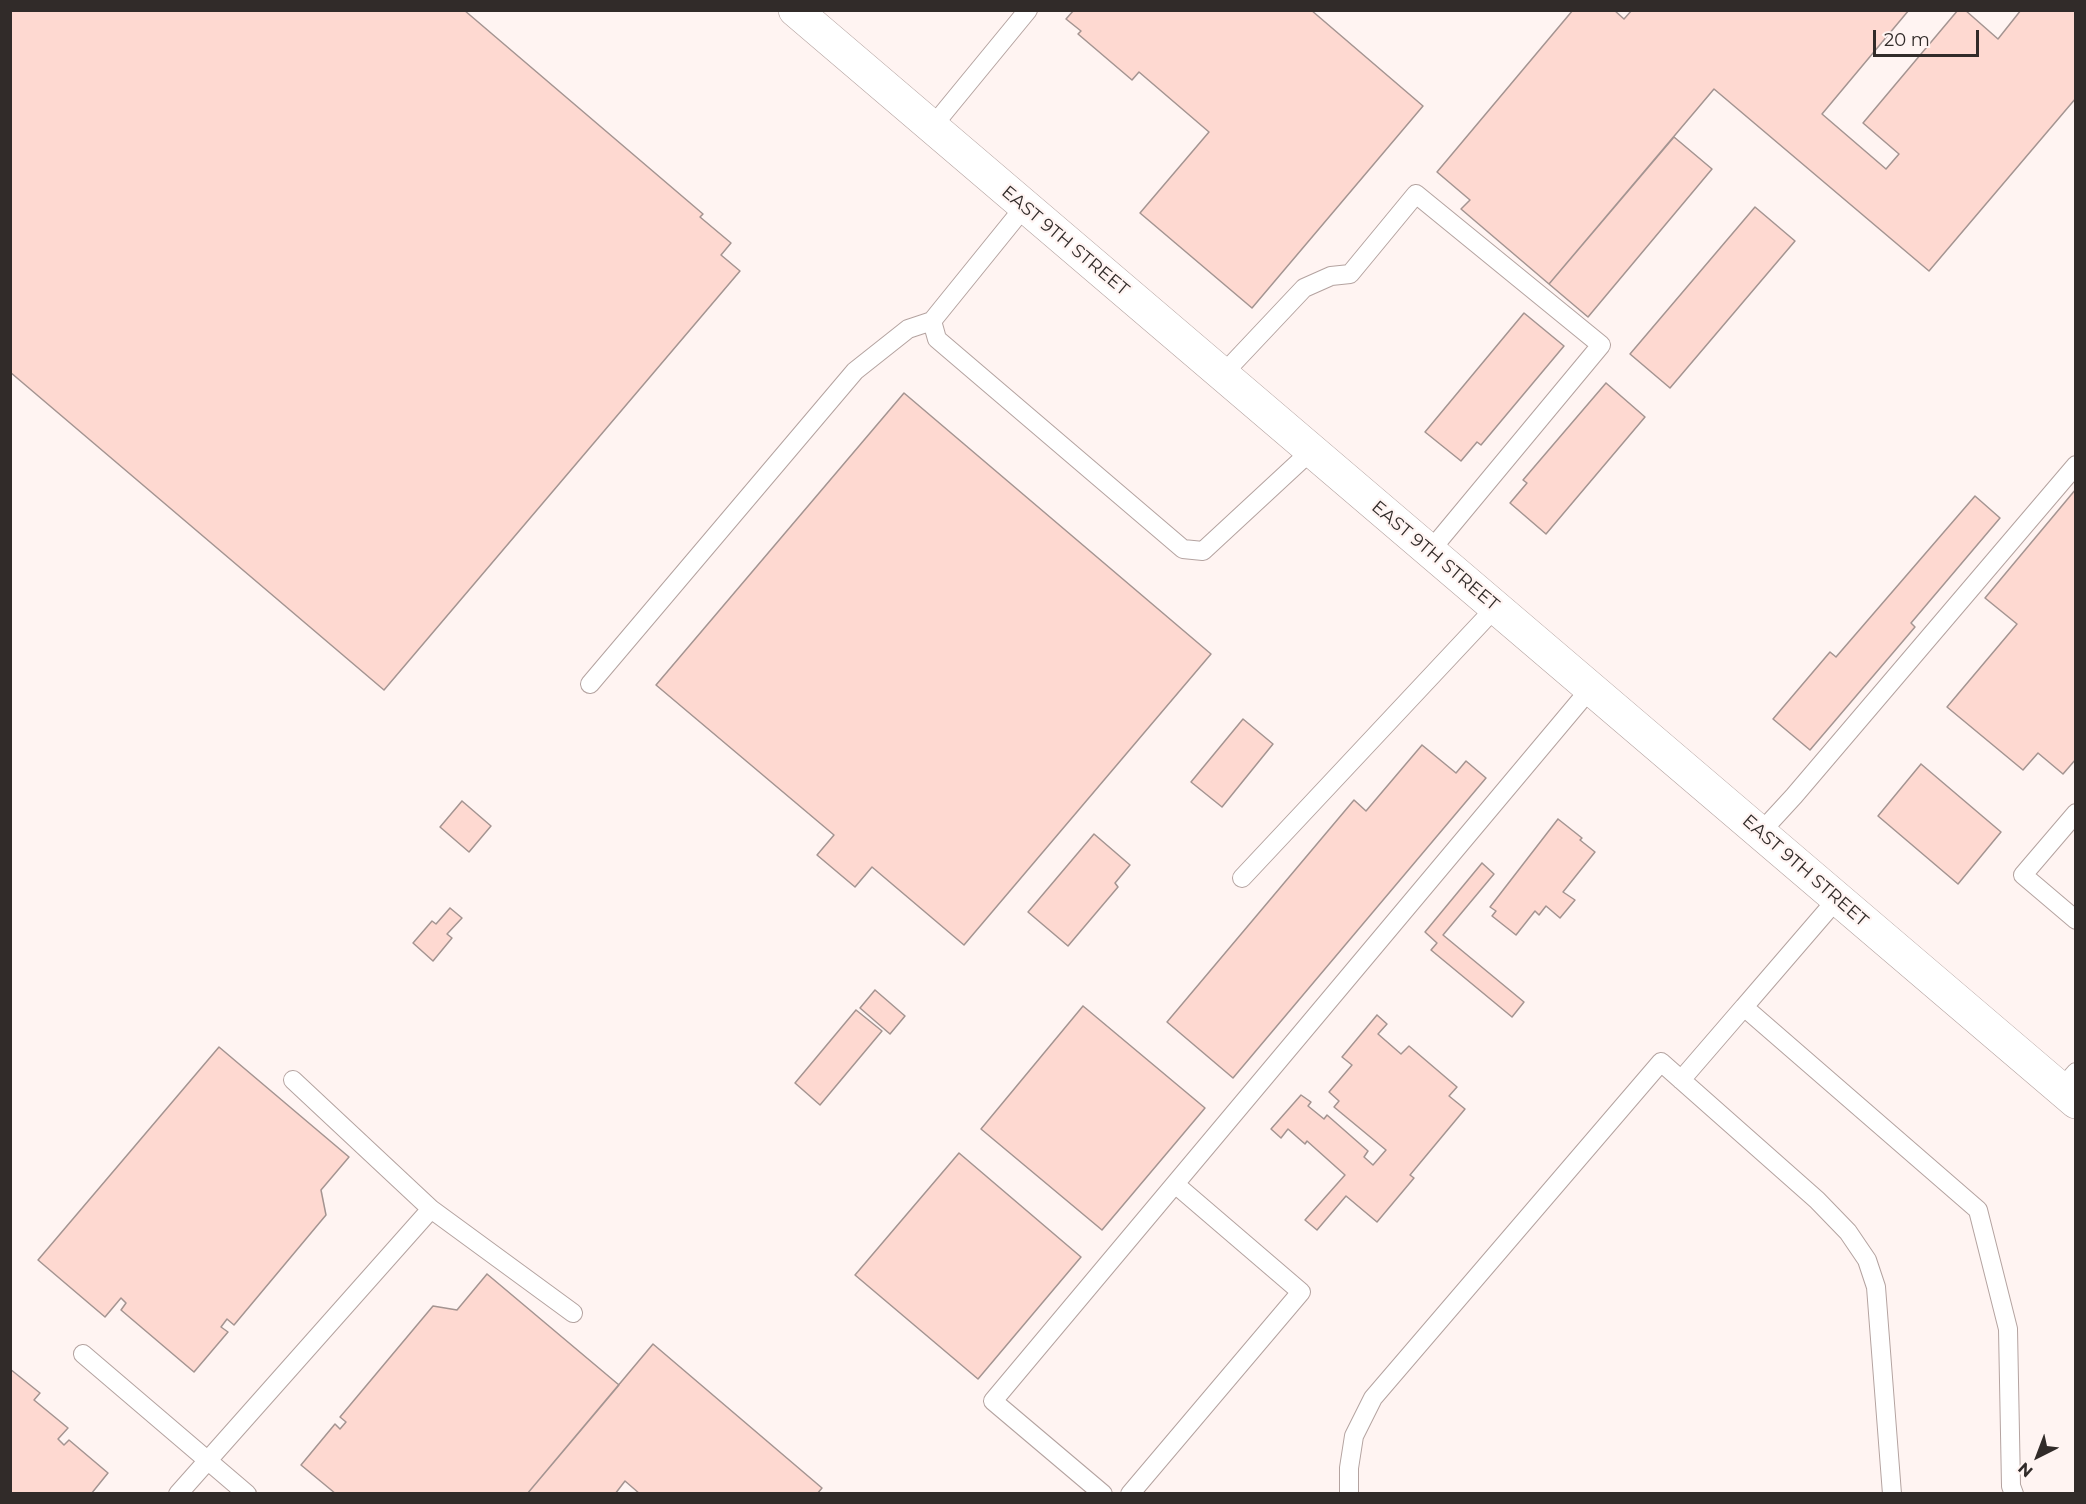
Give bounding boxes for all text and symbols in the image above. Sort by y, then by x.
scale bar [1876,18,1982,56]
text: 20 m [1884,29,1930,51]
street label: EAST 9TH STREET [997,181,1133,301]
street label: EAST 9TH STREET [1367,496,1503,616]
street label: EAST 9TH STREET [1738,810,1872,932]
north arrow [2008,1426,2068,1486]
text: N [2014,1458,2037,1481]

